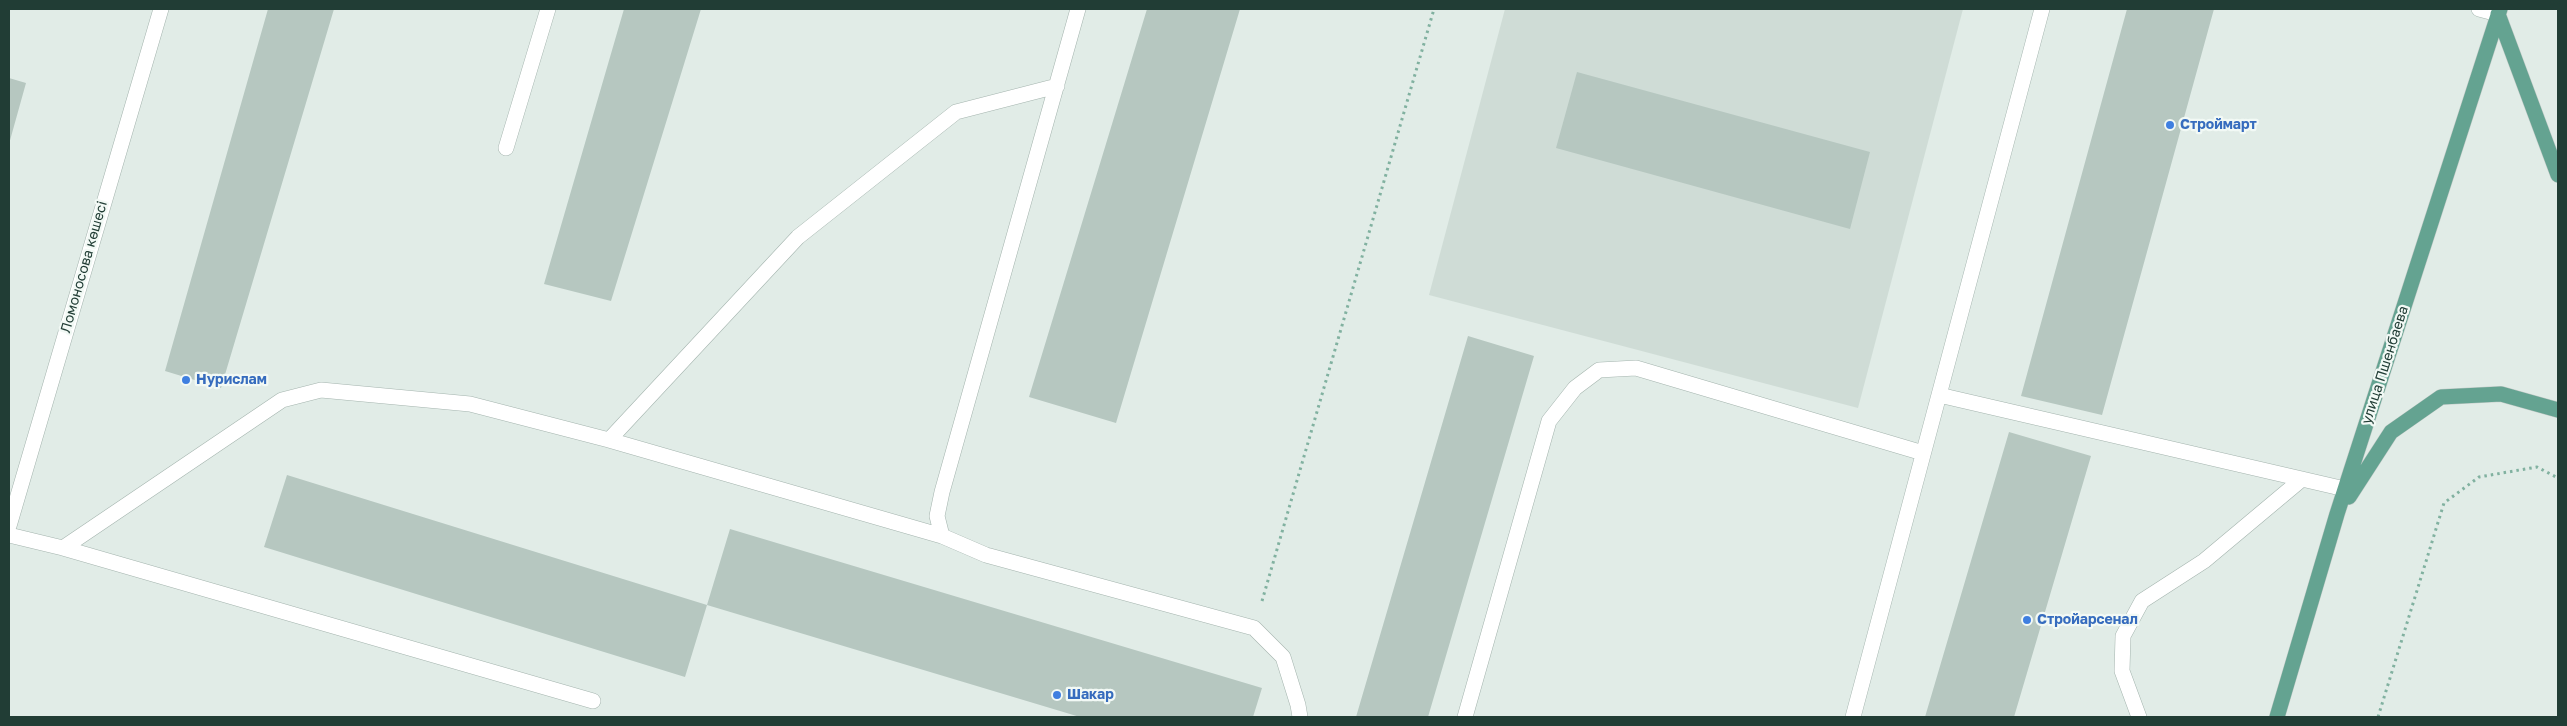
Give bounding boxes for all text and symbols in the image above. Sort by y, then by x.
place label: Строймарт [2180,117,2257,133]
marker: Строймарт [2164,119,2176,131]
street label: Ломоносова көшесі [57,199,111,335]
street label: улица Пшенбаева [2358,304,2412,426]
place label: Нурислам [196,372,267,388]
marker: Нурислам [180,374,192,386]
place label: Стройарсенал [2037,612,2138,628]
marker: Стройарсенал [2021,614,2033,626]
place label: Шакар [1067,687,1114,703]
marker: Шакар [1051,689,1063,701]

